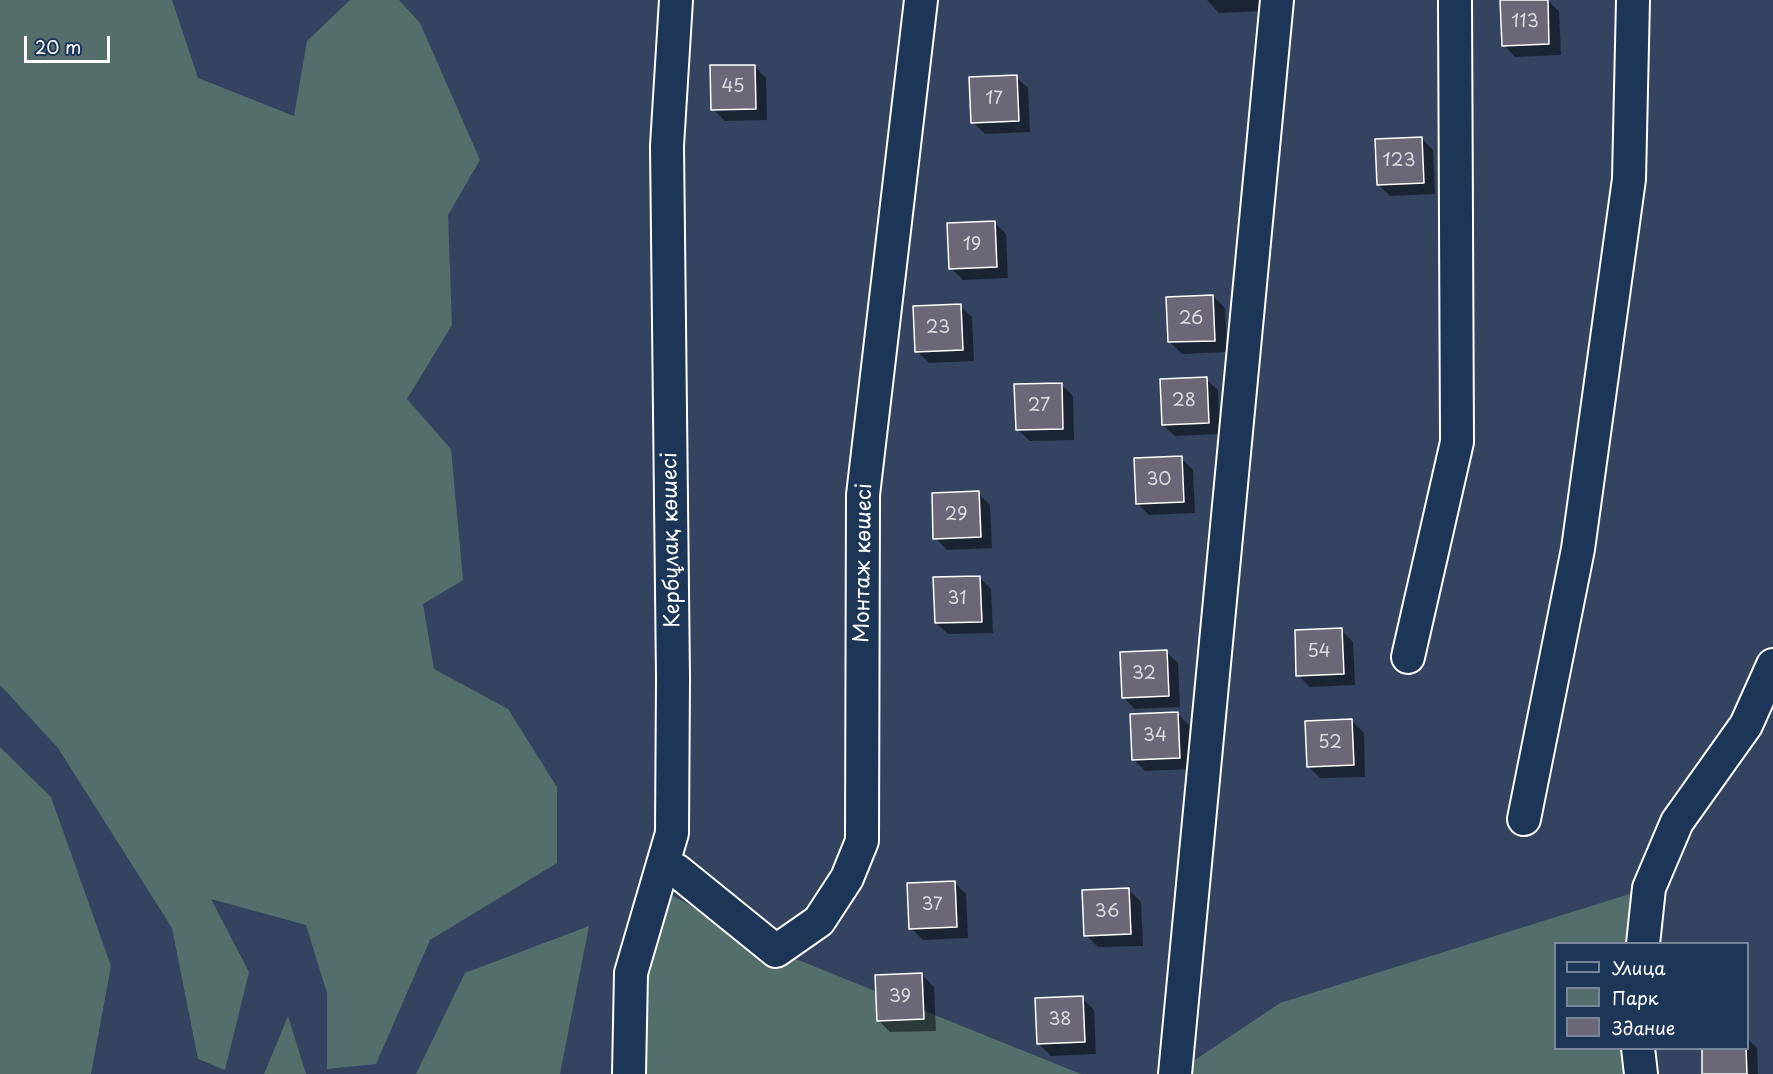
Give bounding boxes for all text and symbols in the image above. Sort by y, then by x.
house number: 113 [1511,11,1539,33]
scale bar [27,24,112,62]
text: 20 m [35,33,81,60]
house number: 45 [722,76,744,98]
house number: 17 [985,88,1003,110]
house number: 123 [1383,150,1415,172]
house number: 19 [963,234,981,256]
house number: 26 [1179,308,1203,330]
house number: 23 [926,317,950,339]
house number: 28 [1172,390,1196,412]
house number: 27 [1028,395,1050,417]
street label: Кербұлақ көшесі [658,452,686,628]
house number: 30 [1146,469,1172,491]
street label: Монтаж көшесі [850,483,878,643]
house number: 29 [945,504,967,526]
house number: 31 [948,588,966,610]
house number: 54 [1307,641,1331,663]
house number: 32 [1132,663,1156,685]
house number: 34 [1143,725,1167,747]
house number: 52 [1318,732,1342,754]
house number: 37 [921,894,943,916]
house number: 36 [1095,901,1119,923]
legend [1554,942,1749,1050]
text: Улица [1612,954,1666,981]
text: Парк [1612,984,1658,1011]
house number: 39 [889,986,911,1008]
house number: 38 [1048,1009,1072,1031]
text: Здание [1612,1014,1675,1041]

